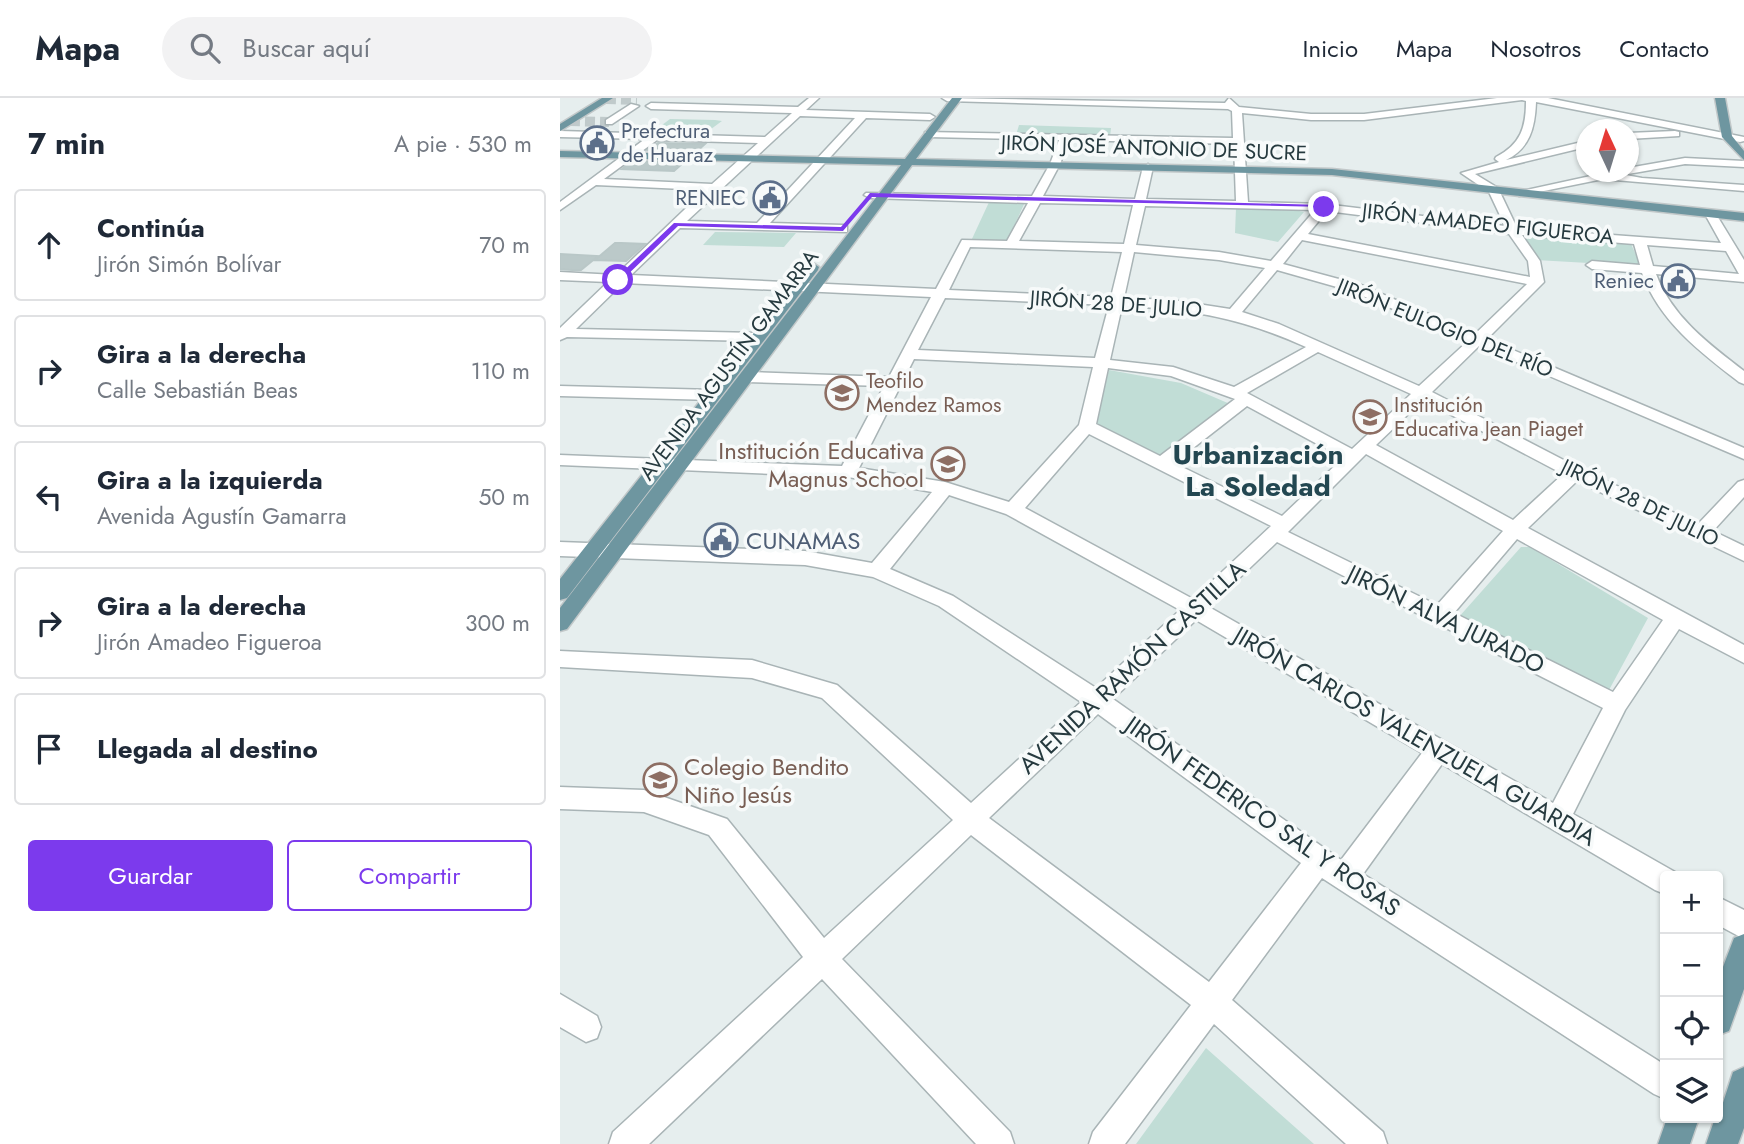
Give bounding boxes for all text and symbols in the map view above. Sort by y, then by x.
search box [162,17,652,80]
text: Mapa [35,25,120,72]
icon: search [186,29,224,67]
text: Buscar aquí [242,29,370,67]
text: Inicio [1303,31,1358,66]
text: Mapa [1396,31,1452,66]
text: Nosotros [1490,31,1581,66]
text: Contacto [1619,31,1709,66]
place label: Prefectura de Huaraz [621,116,714,170]
north arrow [1576,119,1639,182]
text: 7 min [28,122,105,165]
public building icon: Prefectura de Huaraz [578,124,616,162]
text: A pie · 530 m [394,127,532,161]
street label: JIRÓN JOSÉ ANTONIO DE SUCRE [997,128,1308,168]
public building icon: RENIEC [751,179,789,217]
place label: RENIEC [675,183,746,213]
route end [1308,191,1339,222]
street label: JIRÓN AMADEO FIGUEROA [1358,196,1615,252]
text: Continúa [97,209,205,247]
icon: ahead [30,226,68,264]
text: 70 m [479,228,530,262]
street label: AVENIDA AGUSTÍN GAMARRA [632,243,826,487]
text: Jirón Simón Bolívar [97,247,281,281]
public building icon: Reniec [1659,262,1697,300]
route start [602,264,633,295]
place label: Reniec [1594,266,1654,296]
street label: JIRÓN EULOGIO DEL RÍO [1330,270,1558,385]
street label: JIRÓN 28 DE JULIO [1026,283,1203,325]
text: Gira a la derecha [97,335,306,373]
icon: right [30,352,68,390]
text: 110 m [471,354,530,388]
place label: Teofilo Mendez Ramos [866,366,1001,420]
text: Calle Sebastián Beas [97,373,298,407]
school or university icon: Teofilo Mendez Ramos [823,374,861,412]
place label: Institución Educativa Jean Piaget [1394,390,1583,444]
school or university icon: Institución Educativa Jean Piaget [1351,398,1389,436]
place label: Institución Educativa Magnus School [718,433,924,496]
district label: Urbanización La Soledad [1172,434,1344,507]
school or university icon: Institución Educativa Magnus School [929,445,967,483]
street label: JIRÓN 28 DE JULIO [1553,450,1724,554]
text: Gira a la izquierda [97,461,323,499]
icon: left [30,478,68,516]
text: 50 m [478,480,530,514]
text: Avenida Agustín Gamarra [97,499,347,533]
public building icon: CUNAMAS [702,521,740,559]
place label: CUNAMAS [746,523,860,558]
street label: AVENIDA RAMÓN CASTILLA [1011,552,1254,782]
street label: JIRÓN ALVA JURADO [1339,555,1551,682]
text: Gira a la derecha [97,587,306,625]
icon: right [30,604,68,642]
text: 300 m [465,606,530,640]
street label: JIRÓN CARLOS VALENZUELA GUARDIA [1225,616,1603,855]
text: Jirón Amadeo Figueroa [97,625,322,659]
street label: JIRÓN FEDERICO SAL Y ROSAS [1116,706,1408,925]
icon: arrive [30,730,68,768]
text: Llegada al destino [97,730,318,768]
place label: Colegio Bendito Niño Jesús [684,749,849,812]
school or university icon: Colegio Bendito Niño Jesús [641,761,679,799]
button: Guardar [28,840,273,911]
button: Compartir [287,840,532,911]
map controls [1660,871,1723,1123]
button: + [1660,871,1723,934]
button: − [1660,934,1723,997]
button: locate [1660,997,1723,1060]
button: layers [1660,1060,1723,1123]

